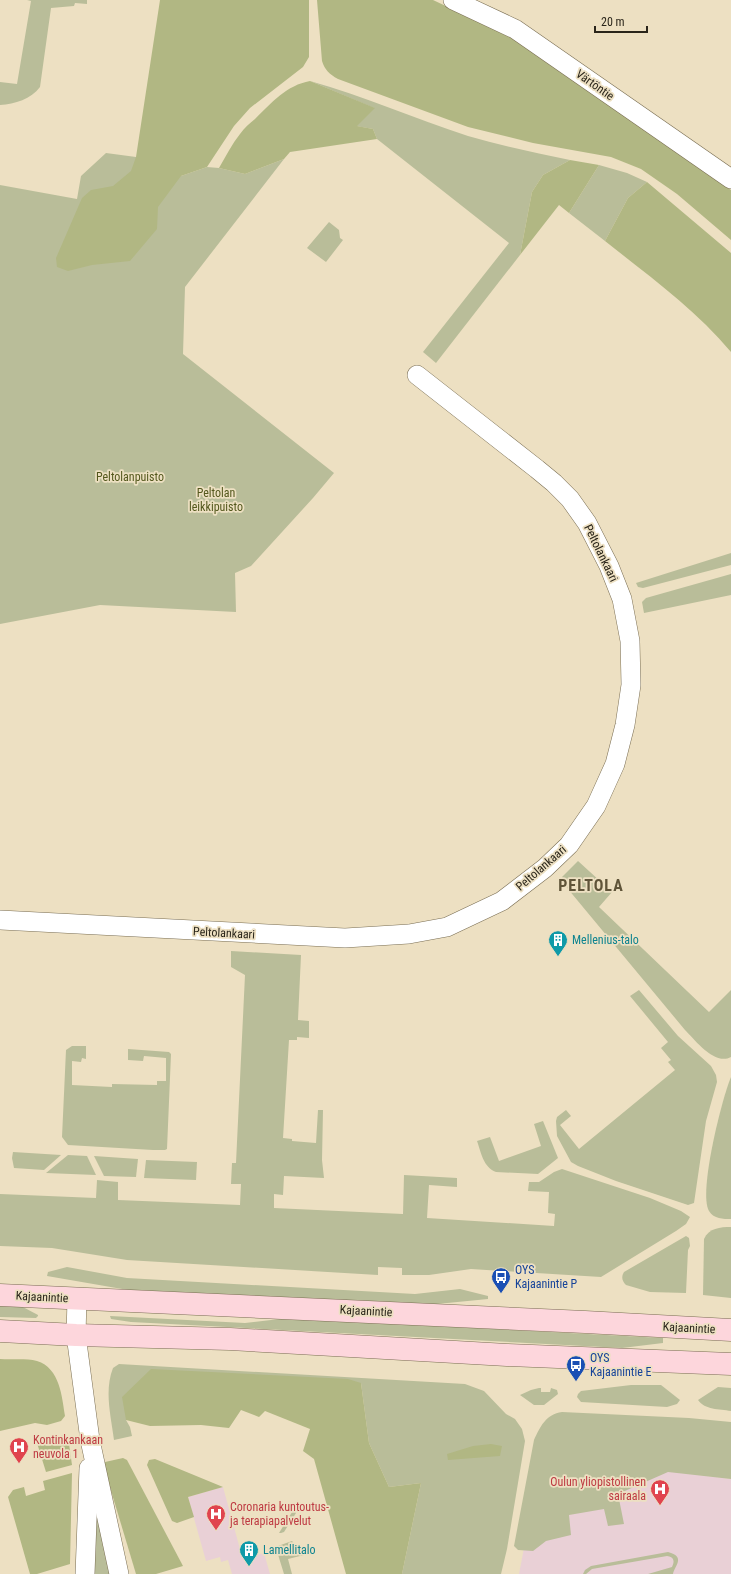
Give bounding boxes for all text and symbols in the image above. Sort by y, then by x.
scale bar [595,8,647,34]
text: 20 m [601,15,625,29]
street label: Värtöntie [573,67,617,103]
park label: Peltolanpuisto [96,470,164,484]
park label: Peltolan leikkipuisto [189,486,243,514]
street label: Peltolankaari [581,522,621,584]
street label: Peltolankaari [513,842,569,894]
district label: PELTOLA [558,876,624,895]
street label: Peltolankaari [193,924,255,942]
building icon: Mellenius-talo [547,929,569,957]
place label: Mellenius-talo [572,933,639,947]
place label: OYS Kajaanintie P [515,1263,578,1291]
bus stop icon: OYS Kajaanintie P [490,1266,512,1294]
street label: Kajaanintie [15,1289,69,1305]
street label: Kajaanintie [339,1303,393,1319]
street label: Kajaanintie [662,1320,716,1336]
place label: OYS Kajaanintie E [590,1351,652,1379]
bus stop icon: OYS Kajaanintie E [565,1354,587,1382]
place label: Kontinkankaan neuvola 1 [33,1433,103,1461]
hospital icon: Kontinkankaan neuvola 1 [8,1436,30,1464]
place label: Oulun yliopistollinen sairaala [550,1475,646,1503]
hospital icon: Oulun yliopistollinen sairaala [649,1478,671,1506]
place label: Coronaria kuntoutus- ja terapiapalvelut [229,1500,329,1528]
hospital icon: Coronaria kuntoutus- ja terapiapalvelut [205,1503,227,1531]
building icon: Lamellitalo [238,1539,260,1567]
place label: Lamellitalo [263,1543,315,1557]

